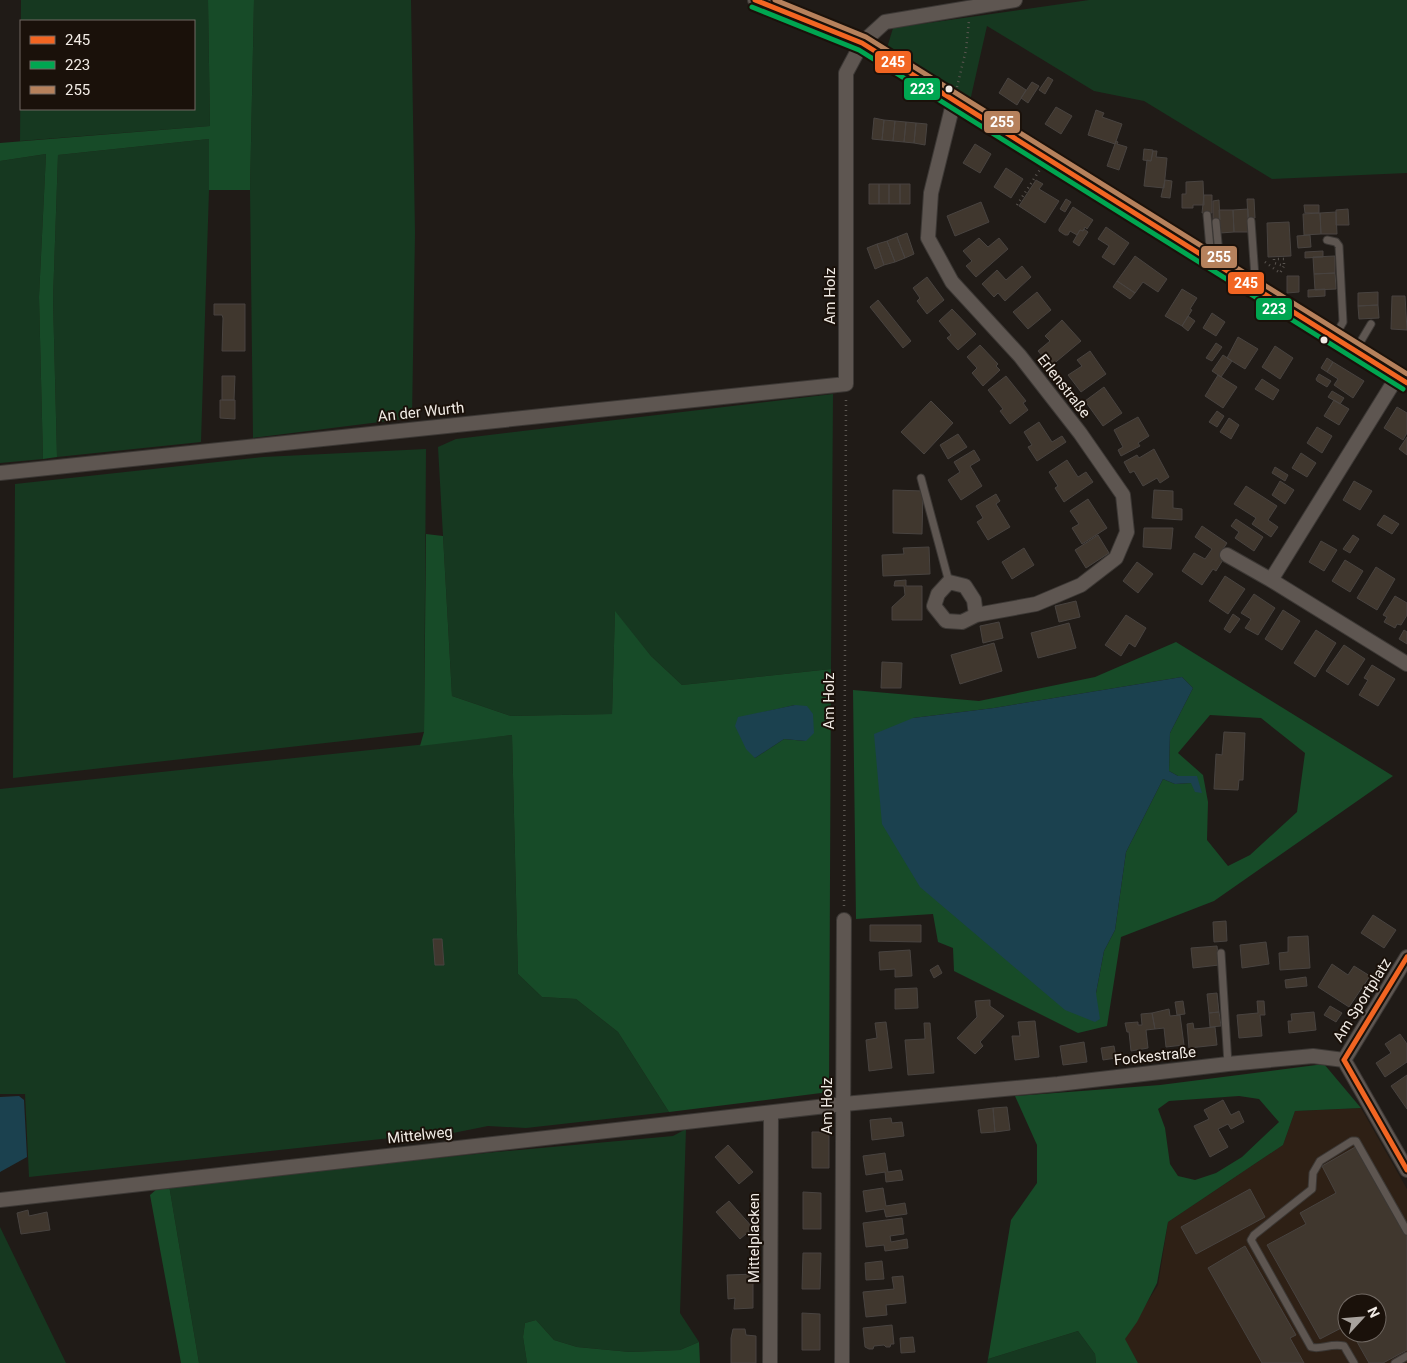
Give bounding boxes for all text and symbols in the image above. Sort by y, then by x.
legend [20,20,195,110]
text: 245 [65,31,90,49]
line badge: 245 [874,50,912,74]
text: 245 [881,54,905,70]
text: 223 [65,56,90,74]
line badge: 223 [903,77,941,101]
text: 255 [65,81,90,99]
text: 223 [910,81,934,97]
unlabelled marker [944,84,954,94]
line badge: 255 [983,110,1021,134]
text: 255 [990,114,1014,130]
line badge: 255 [1200,245,1238,269]
text: 255 [1207,249,1231,265]
street label: Am Holz [821,267,839,325]
line badge: 245 [1227,271,1265,295]
text: 245 [1234,275,1258,291]
line badge: 223 [1255,297,1293,321]
text: 223 [1262,301,1286,317]
unlabelled marker [1319,335,1329,345]
street label: Erlenstraße [1034,351,1095,422]
street label: An der Wurth [377,398,465,426]
street label: Am Holz [820,672,838,730]
street label: Am Sportplatz [1329,955,1395,1045]
street label: Fockestraße [1113,1043,1197,1069]
street label: Am Holz [818,1077,836,1135]
street label: Mittelweg [386,1123,454,1147]
street label: Mittelplacken [745,1193,763,1283]
north arrow [1337,1293,1387,1343]
text: N [1364,1304,1383,1320]

